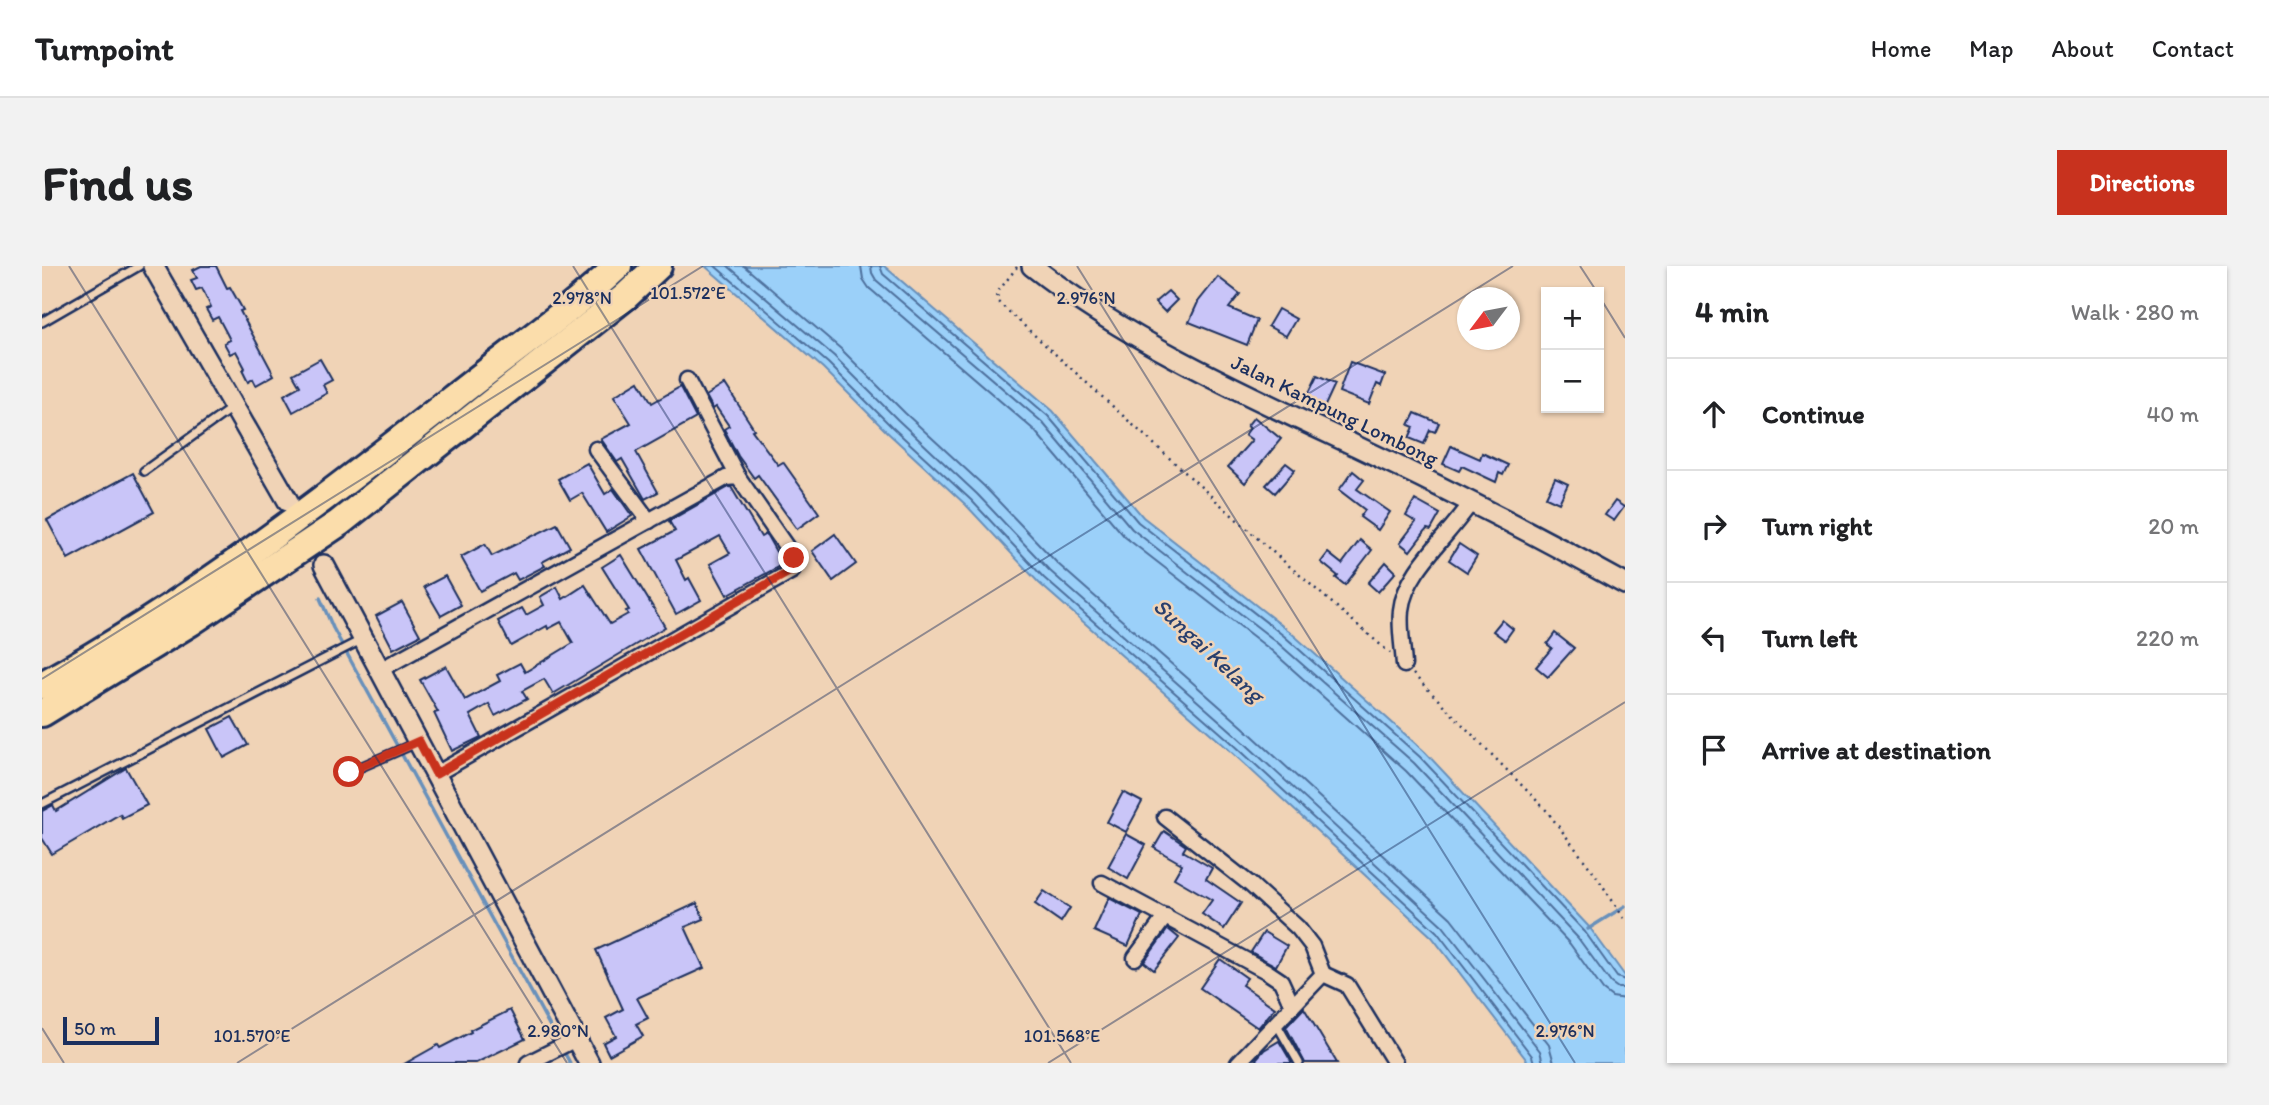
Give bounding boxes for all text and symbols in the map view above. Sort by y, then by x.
text: Turnpoint [35,29,174,68]
text: Home [1871,34,1931,63]
text: Map [1969,34,2013,63]
text: About [2051,34,2114,63]
text: Contact [2152,34,2234,63]
button: Directions [2057,150,2227,215]
text: Find us [42,153,193,212]
text: 101.572°E [650,282,726,304]
text: 2.978°N [552,287,612,309]
text: 2.976°N [1056,287,1116,309]
north arrow [1457,287,1520,350]
map controls [1541,287,1604,413]
button: + [1541,287,1604,350]
text: 4 min [1695,293,1769,330]
text: Walk · 280 m [2071,298,2199,326]
street label: Jalan Kampung Lombong [1227,349,1443,471]
button: − [1541,350,1604,413]
icon: ahead [1695,395,1733,433]
text: Continue [1762,398,1865,430]
text: 40 m [2146,400,2199,428]
icon: right [1695,507,1733,545]
text: Turn right [1762,510,1873,542]
text: 20 m [2148,512,2199,540]
route end [778,542,809,573]
water label: Sungai Kelang [1148,592,1272,710]
icon: left [1695,619,1733,657]
text: Turn left [1762,622,1858,654]
text: 220 m [2136,624,2199,652]
icon: arrive [1695,731,1733,769]
text: Arrive at destination [1762,734,1991,766]
route start [333,756,364,787]
scale bar [63,1014,159,1046]
text: 50 m [74,1017,116,1040]
text: 2.980°N [527,1020,589,1042]
text: 2.976°N [1535,1020,1595,1042]
text: 101.570°E [214,1025,291,1047]
text: 101.568°E [1024,1025,1100,1047]

